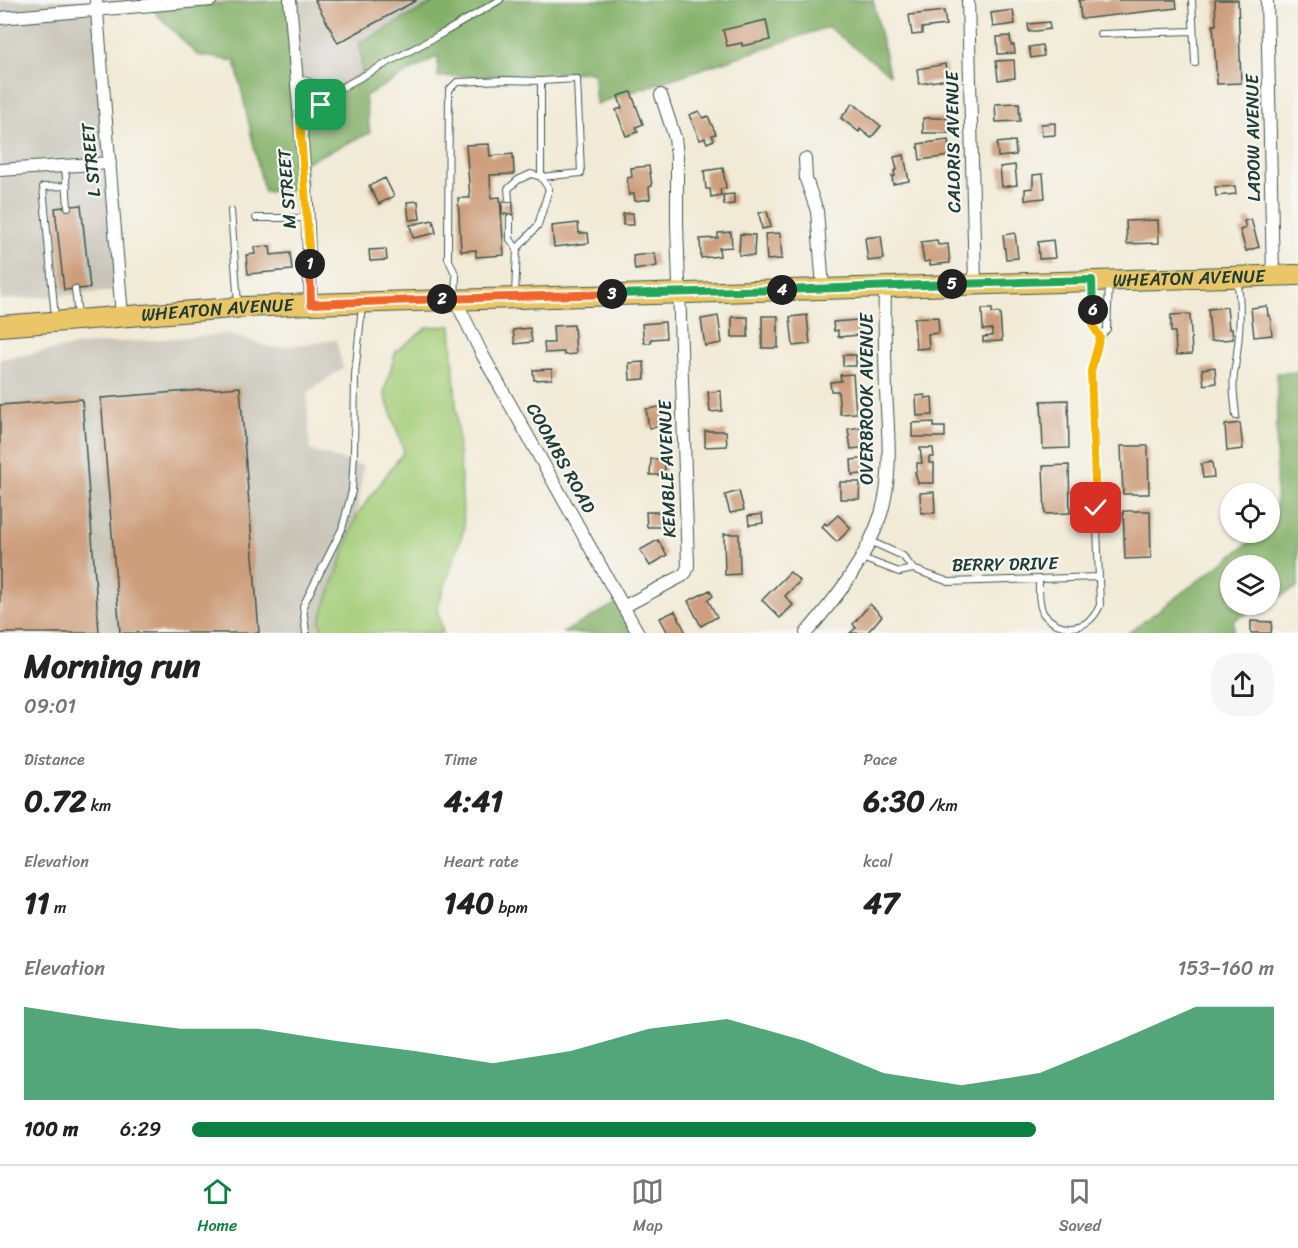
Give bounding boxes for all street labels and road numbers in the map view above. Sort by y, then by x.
street label: CALORIS AVENUE [936,70,970,213]
street label: LADOW AVENUE [1236,73,1270,202]
street label: L STREET [72,120,110,198]
street label: M STREET [268,147,306,230]
street label: WHEATON AVENUE [1112,260,1267,296]
street label: WHEATON AVENUE [140,289,295,331]
street label: OVERBROOK AVENUE [851,312,883,485]
street label: COOMBS ROAD [517,397,605,520]
street label: KEMBLE AVENUE [649,399,685,538]
street label: BERRY DRIVE [952,547,1059,581]

